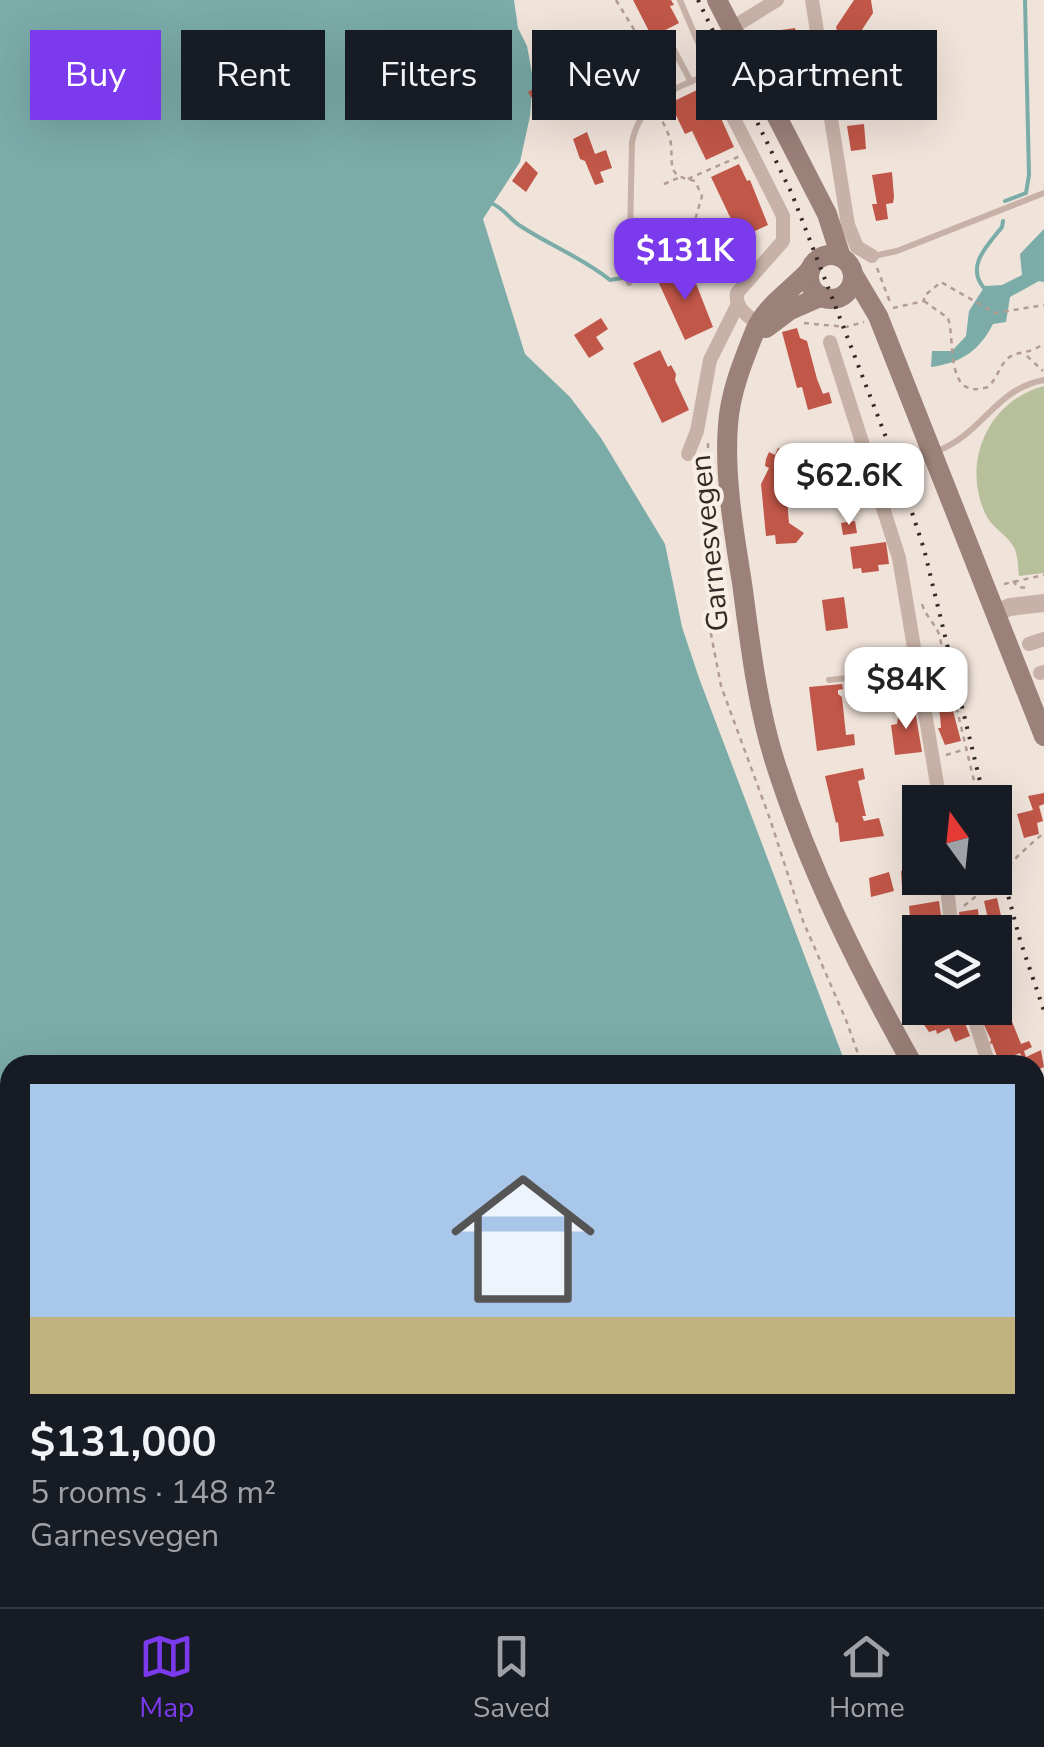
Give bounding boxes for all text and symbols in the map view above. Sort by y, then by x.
chip: Buy [30,30,161,120]
chip: Rent [181,30,325,120]
chip: Filters [345,30,512,120]
chip: New [532,30,676,120]
chip: Apartment [696,30,937,120]
pin: $131K [615,218,755,303]
text: $131K [636,229,734,272]
pin: $62.6K [768,443,930,528]
street label: Garnesvegen [680,453,739,633]
text: $62.6K [796,454,902,497]
pin: $84K [847,647,965,732]
text: $84K [867,658,945,701]
north arrow [902,785,1012,895]
map controls [902,785,1012,1025]
button: layers [902,915,1012,1025]
icon: home [433,1149,613,1329]
text: $131,000 [30,1414,217,1471]
text: 5 rooms · 148 m² [30,1471,276,1514]
text: Garnesvegen [30,1514,219,1557]
tab: Map [139,1629,194,1727]
tab: Saved [473,1629,550,1727]
tab: Home [829,1629,905,1727]

